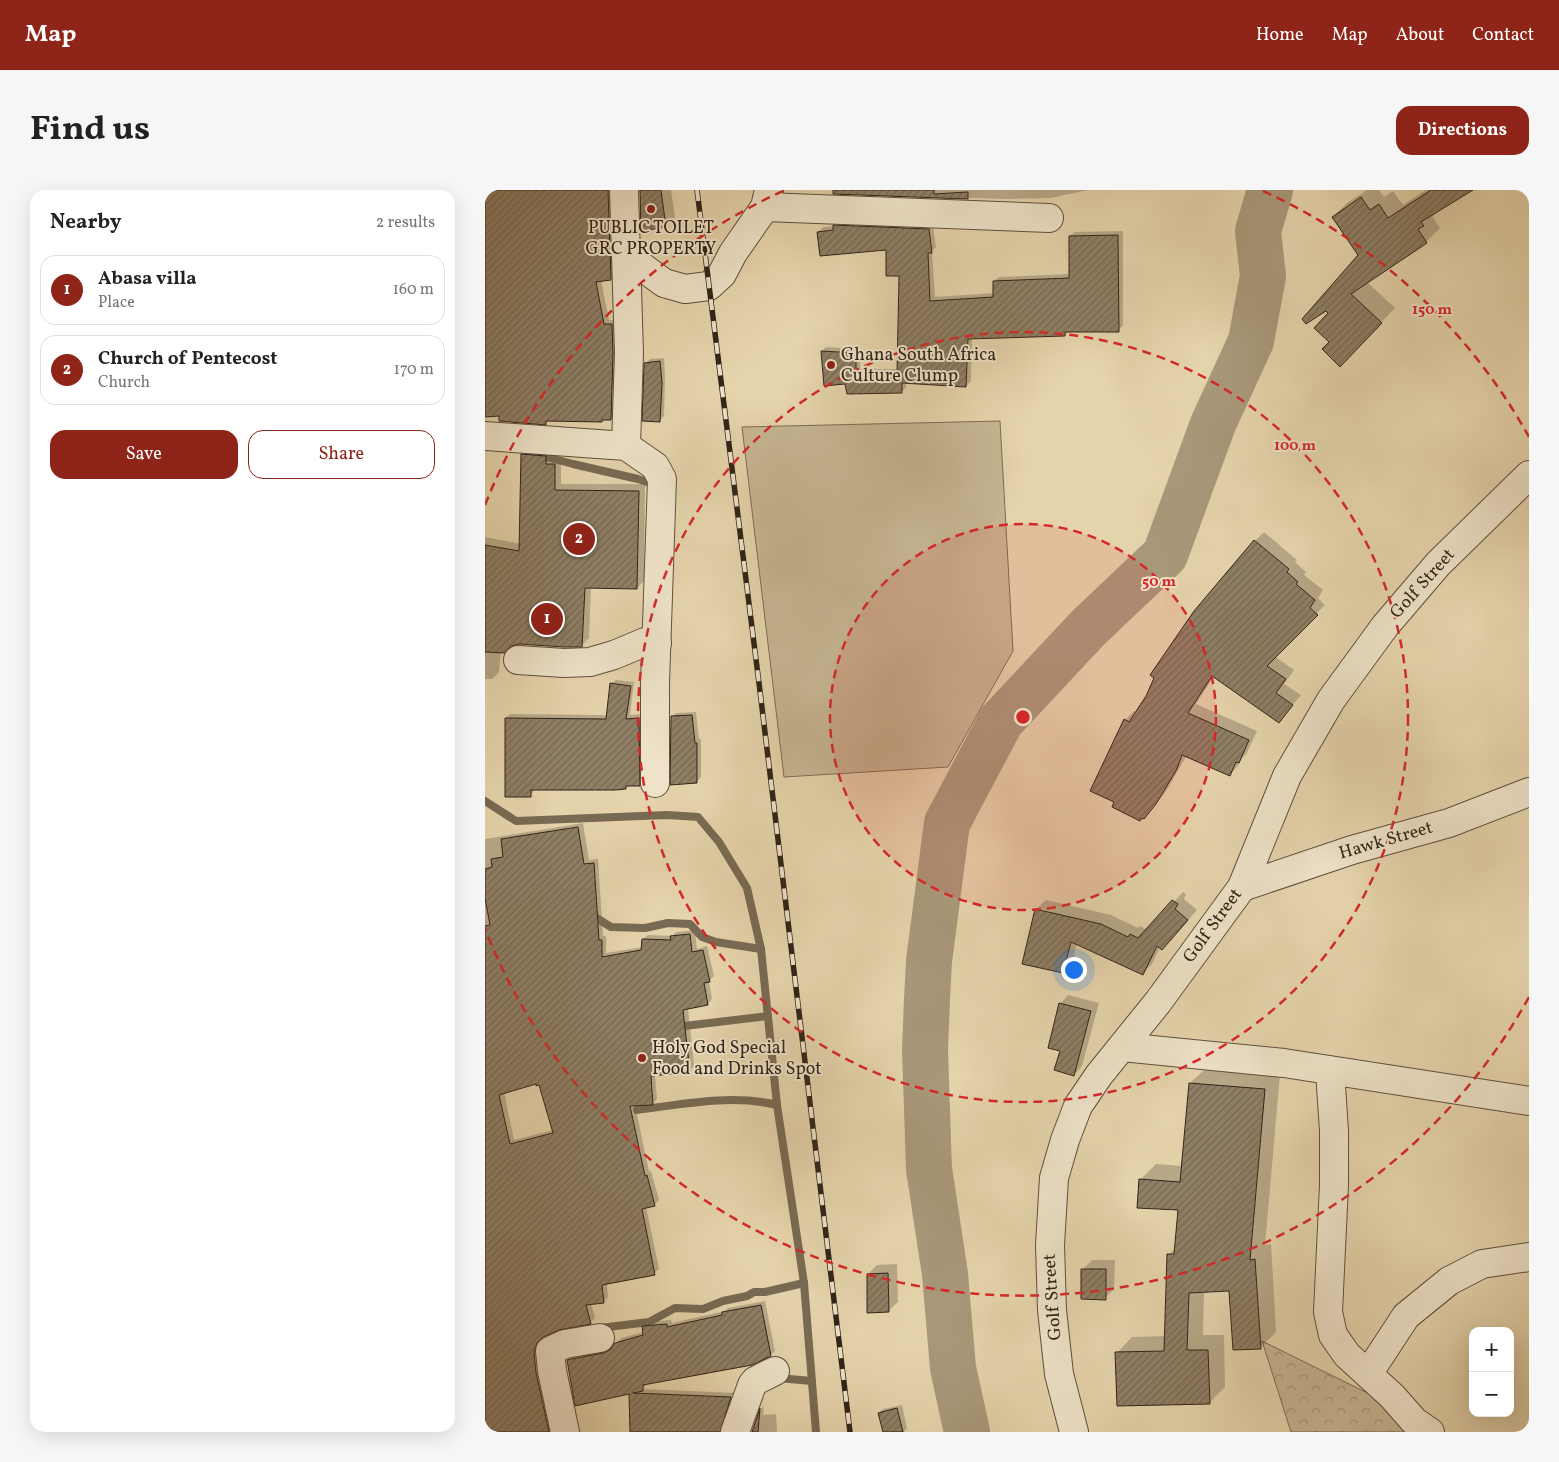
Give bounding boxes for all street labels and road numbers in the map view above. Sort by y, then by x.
street label: Golf Street [1385,543,1461,625]
street label: Hawk Street [1336,816,1436,866]
street label: Golf Street [1177,884,1249,968]
street label: Golf Street [1038,1253,1068,1341]

